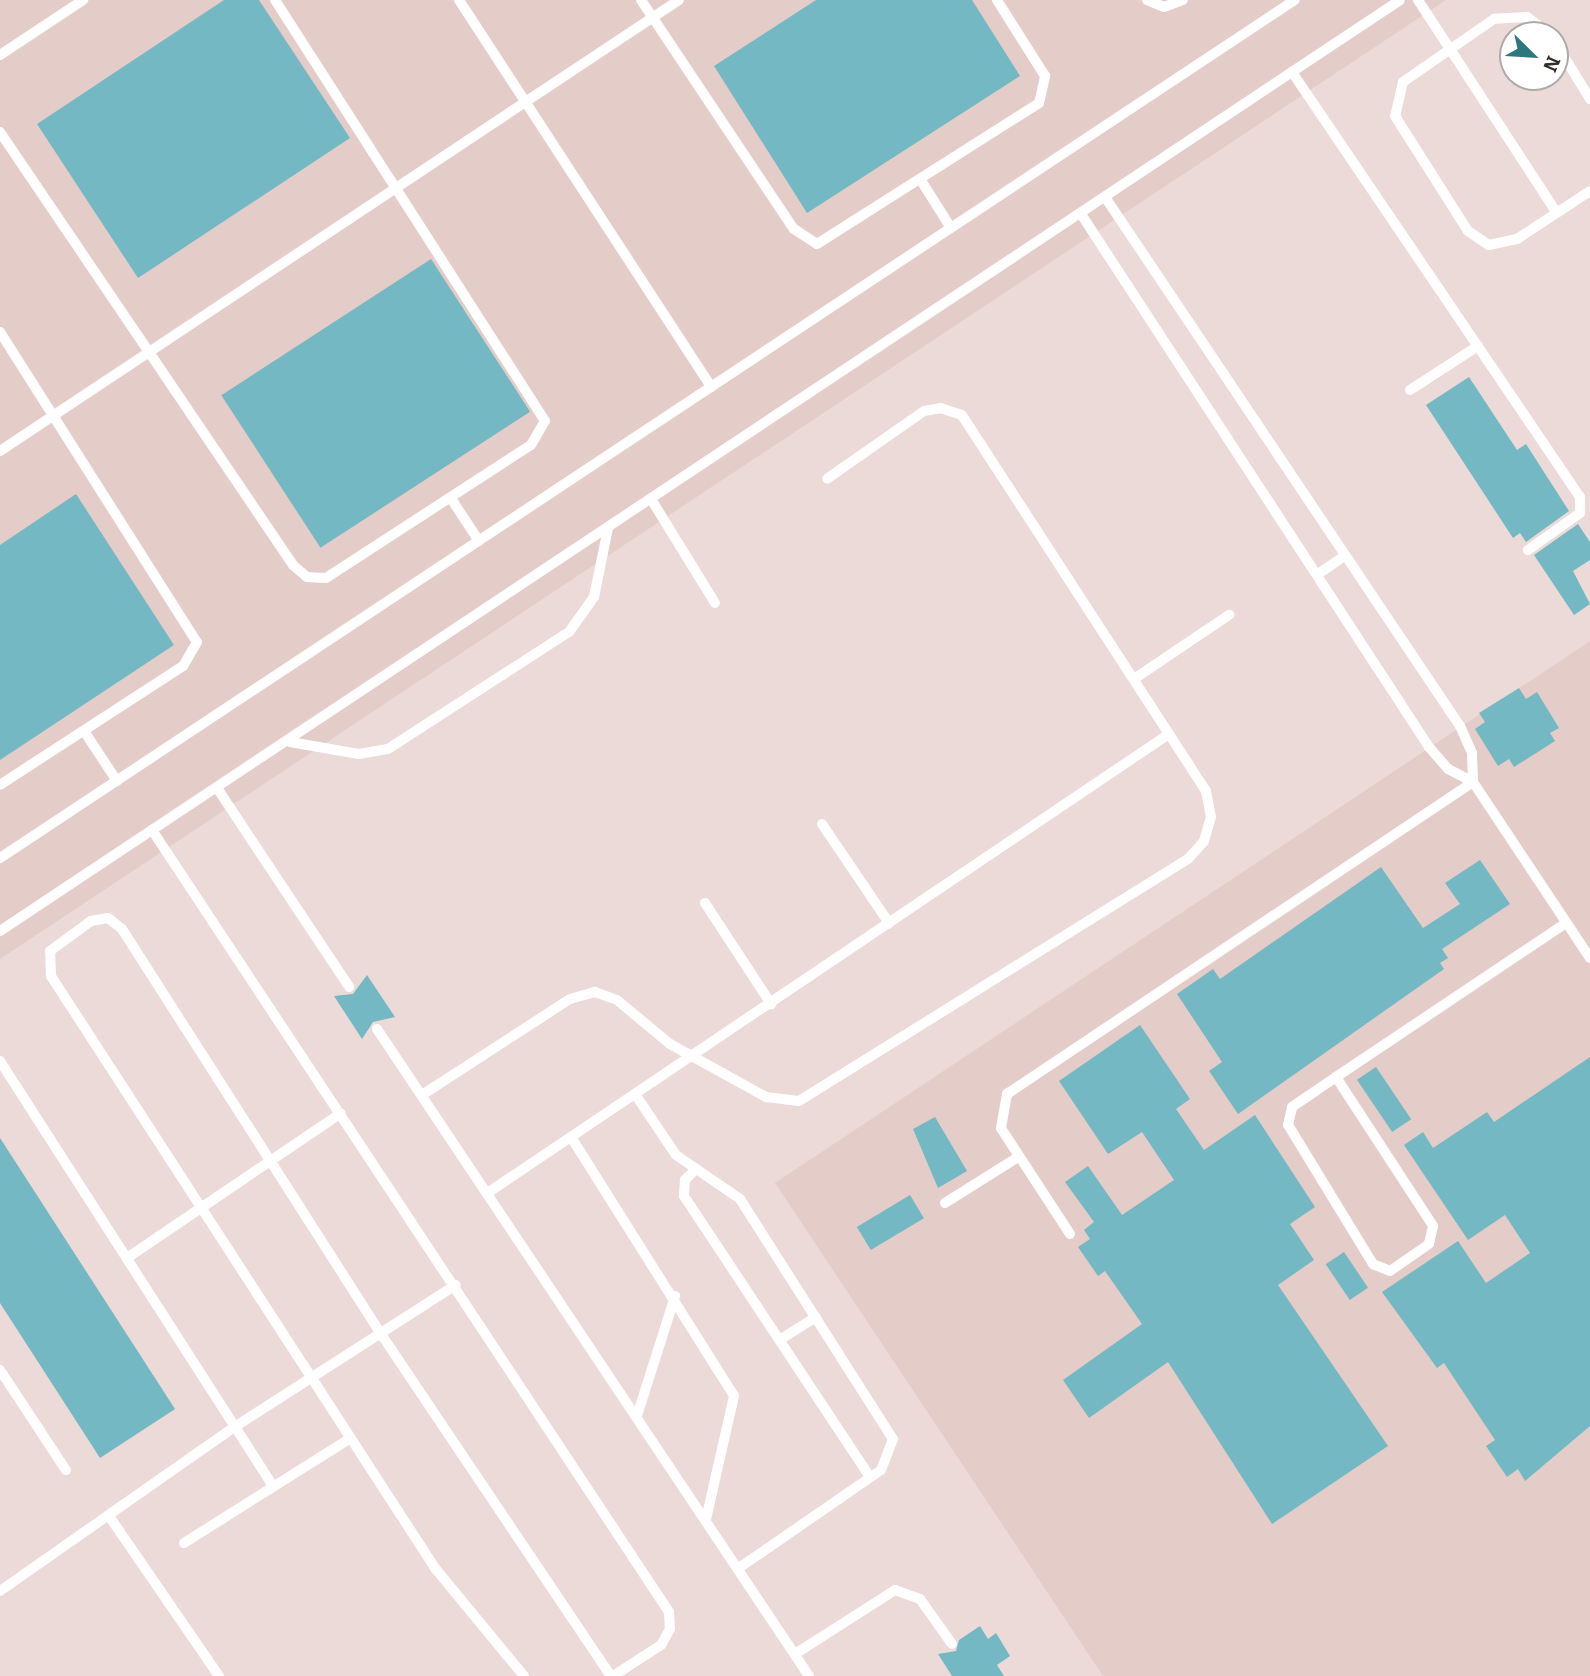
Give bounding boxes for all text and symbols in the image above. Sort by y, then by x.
north arrow [1499,21,1569,91]
text: N [1538,53,1565,75]

